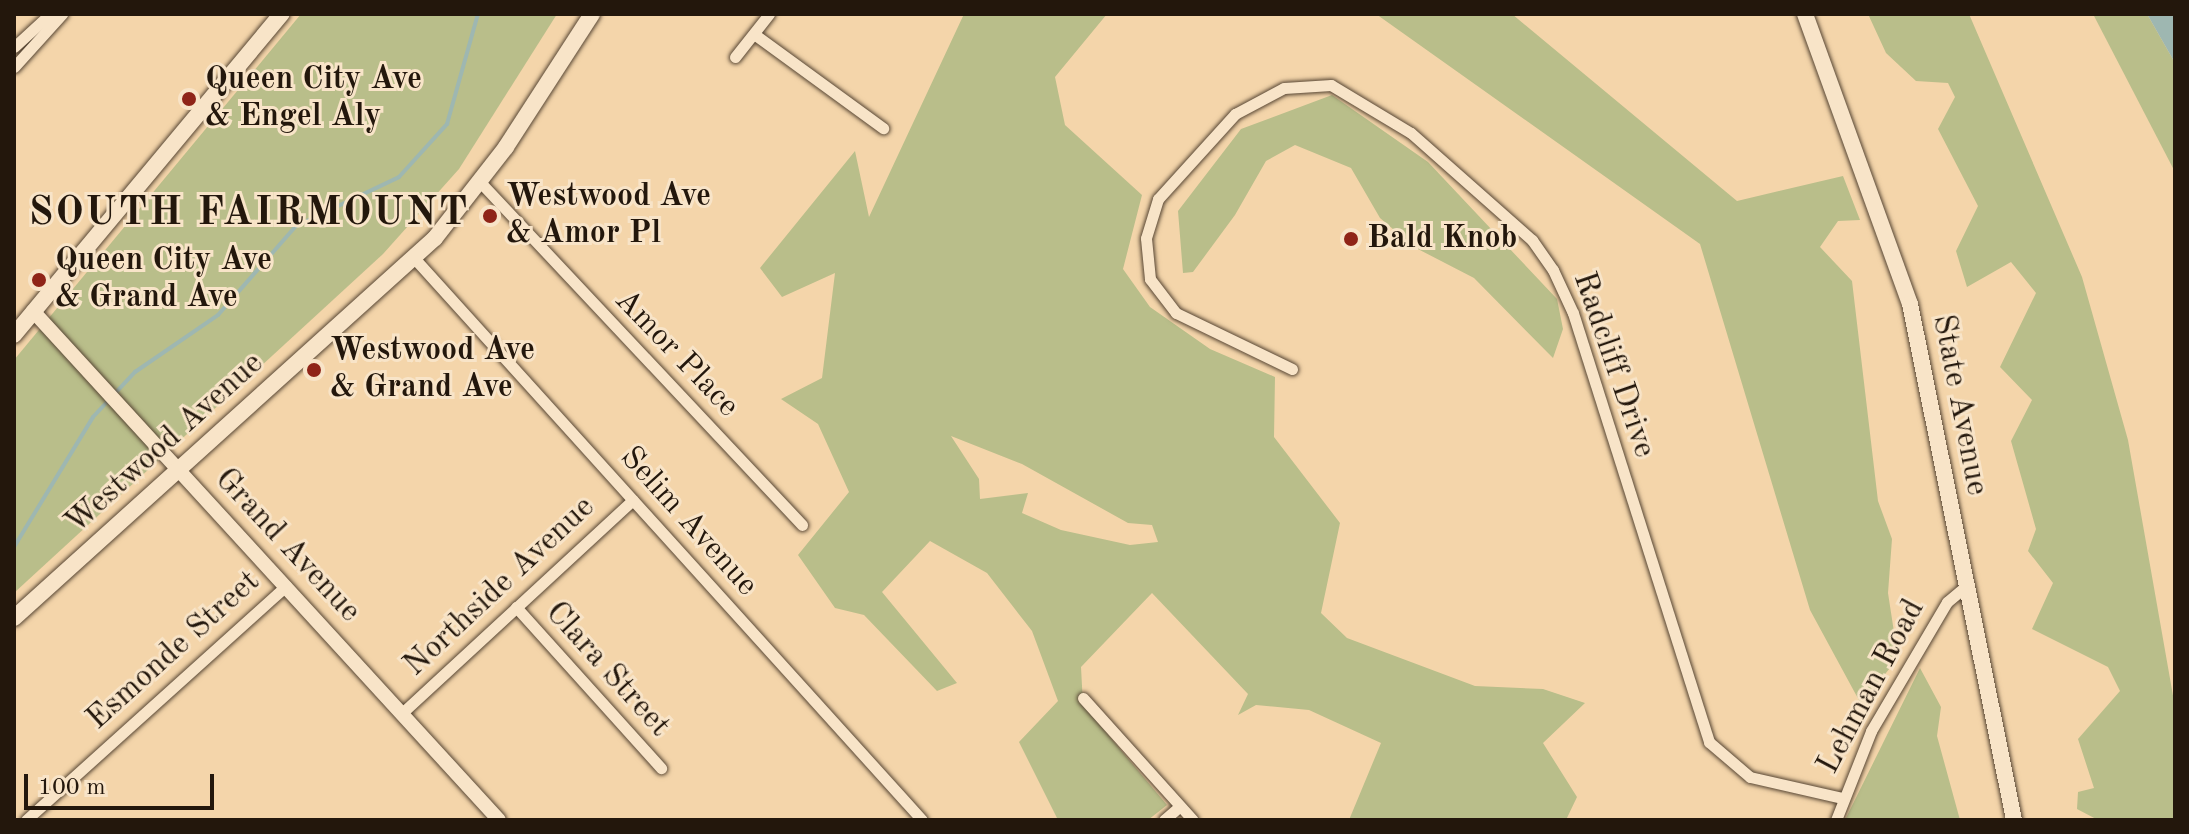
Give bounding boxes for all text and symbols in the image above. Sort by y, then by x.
place label: Queen City Ave & Engel Aly [205,62,422,137]
marker: Queen City Ave & Engel Aly [180,90,198,108]
place label: Westwood Ave & Amor Pl [506,179,711,254]
district label: SOUTH FAIRMOUNT [29,190,469,238]
marker: Westwood Ave & Amor Pl [481,207,499,225]
place label: Bald Knob [1367,220,1517,258]
marker: Bald Knob [1342,230,1360,248]
place label: Queen City Ave & Grand Ave [55,243,272,318]
street label: Radcliff Drive [1563,267,1663,463]
marker: Queen City Ave & Grand Ave [30,271,48,289]
street label: Amor Place [606,282,746,426]
street label: State Avenue [1923,311,1995,499]
place label: Westwood Ave & Grand Ave [330,333,535,408]
street label: Westwood Avenue [58,345,272,543]
marker: Westwood Ave & Grand Ave [305,361,323,379]
street label: Selim Avenue [611,439,765,605]
street label: Grand Avenue [206,461,368,631]
street label: Northside Avenue [397,489,603,685]
street label: Esmonde Street [80,563,268,739]
street label: Lehman Road [1810,593,1934,781]
street label: Clara Street [536,595,678,745]
scale bar [28,758,218,808]
text: 100 m [38,776,106,800]

